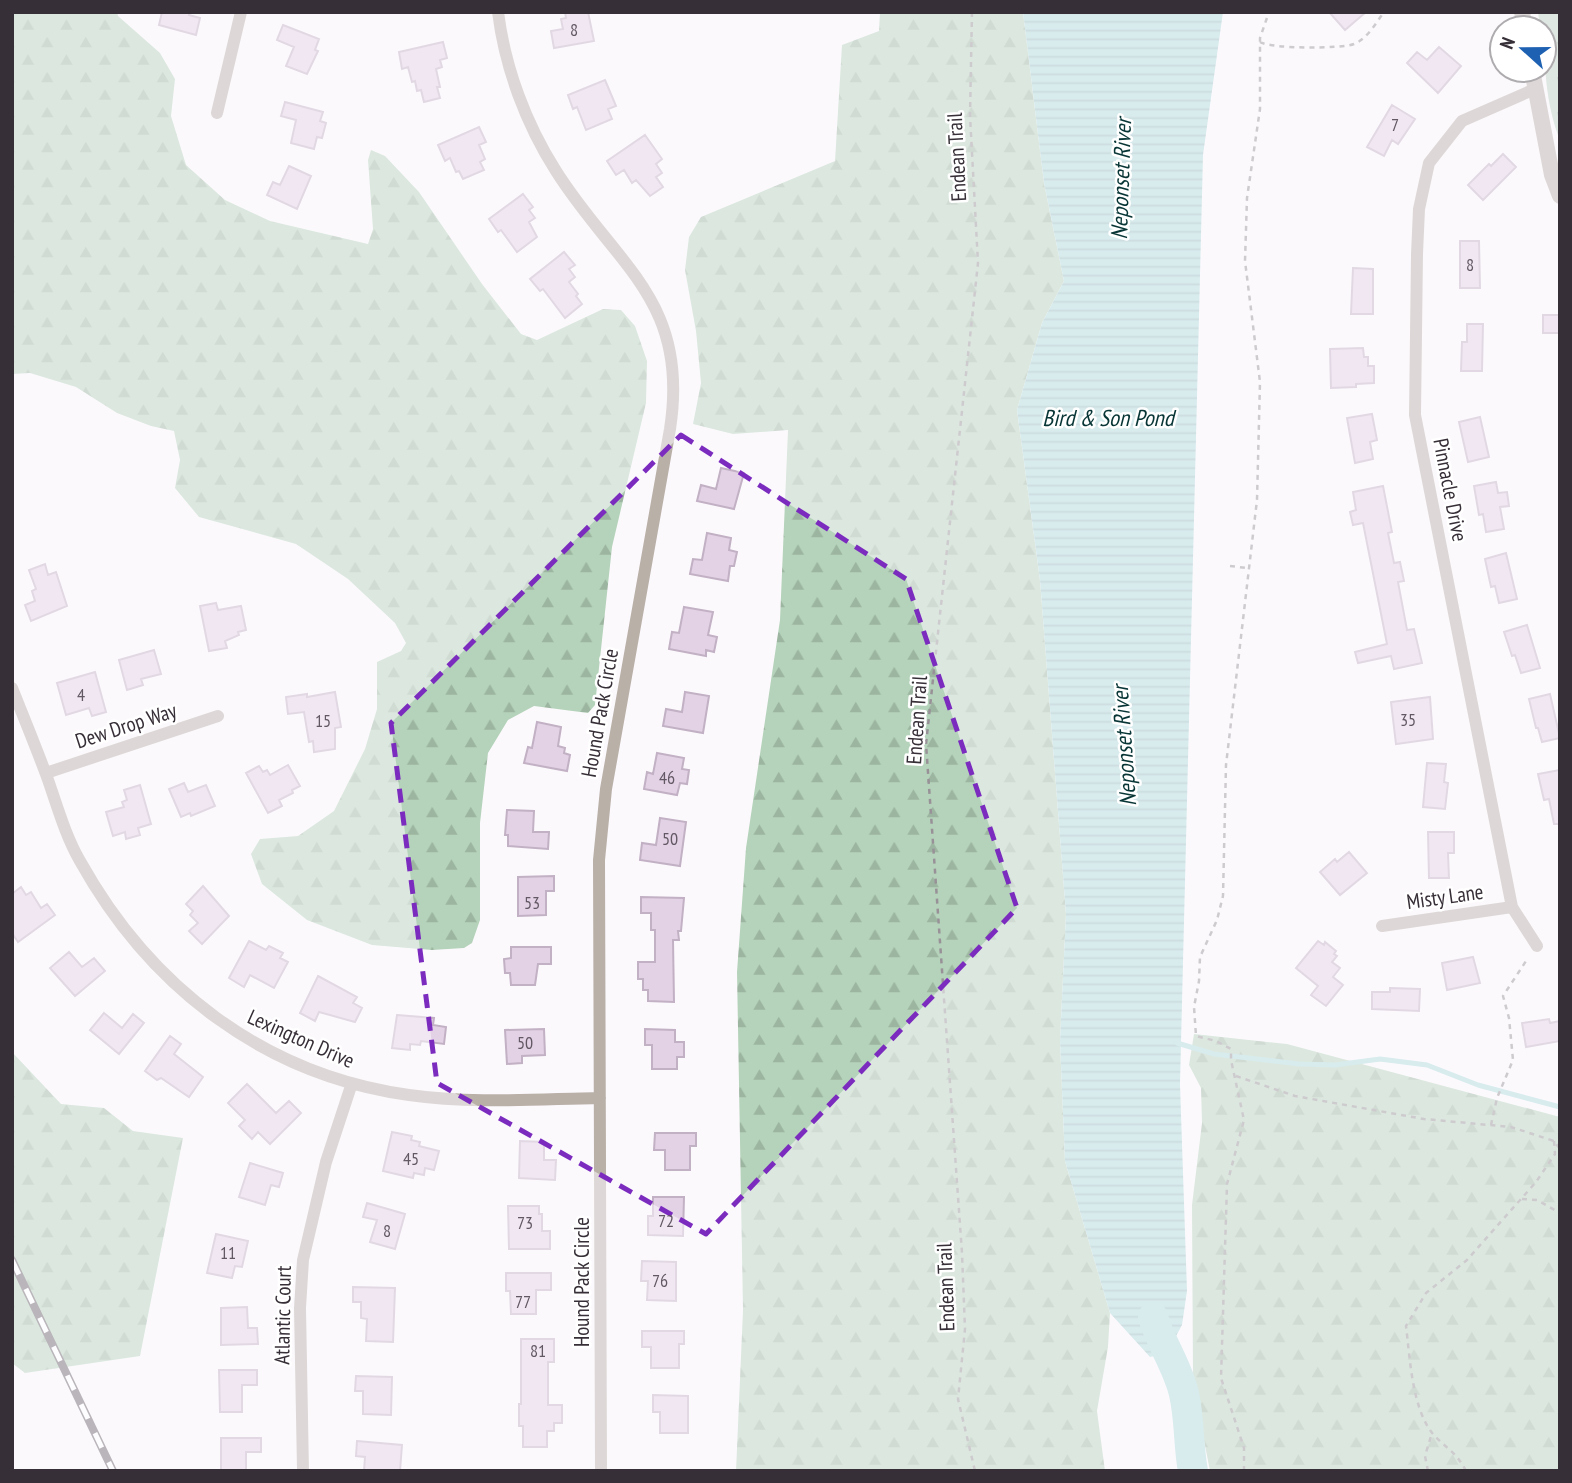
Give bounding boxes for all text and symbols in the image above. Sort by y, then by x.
north arrow [1488,14,1558,84]
house number: 8 [570,18,578,41]
text: N [1494,34,1520,52]
street label: Endean Trail [941,112,972,202]
house number: 7 [1391,113,1399,136]
water label: Neponset River [1104,114,1137,240]
house number: 8 [1466,253,1474,276]
water label: Bird & Son Pond [1042,403,1177,432]
street label: Pinnacle Drive [1427,436,1474,544]
street label: Hound Pack Circle [575,647,624,779]
street label: Endean Trail [900,675,933,765]
water label: Neponset River [1105,681,1142,807]
house number: 4 [77,683,85,706]
street label: Dew Drop Way [72,696,180,755]
house number: 35 [1400,708,1416,731]
house number: 15 [315,709,331,732]
house number: 46 [659,766,675,789]
house number: 50 [662,827,678,850]
street label: Misty Lane [1405,878,1485,915]
house number: 53 [524,891,540,914]
street label: Lexington Drive [244,1003,359,1074]
house number: 50 [517,1031,533,1054]
house number: 45 [403,1147,419,1170]
house number: 72 [658,1209,674,1232]
house number: 73 [517,1211,533,1234]
street label: Hound Pack Circle [568,1217,595,1347]
house number: 8 [383,1219,391,1242]
house number: 11 [220,1241,236,1264]
street label: Endean Trail [930,1242,961,1332]
street label: Atlantic Court [268,1265,297,1365]
house number: 76 [652,1269,668,1292]
house number: 77 [515,1290,531,1313]
house number: 81 [530,1339,546,1362]

